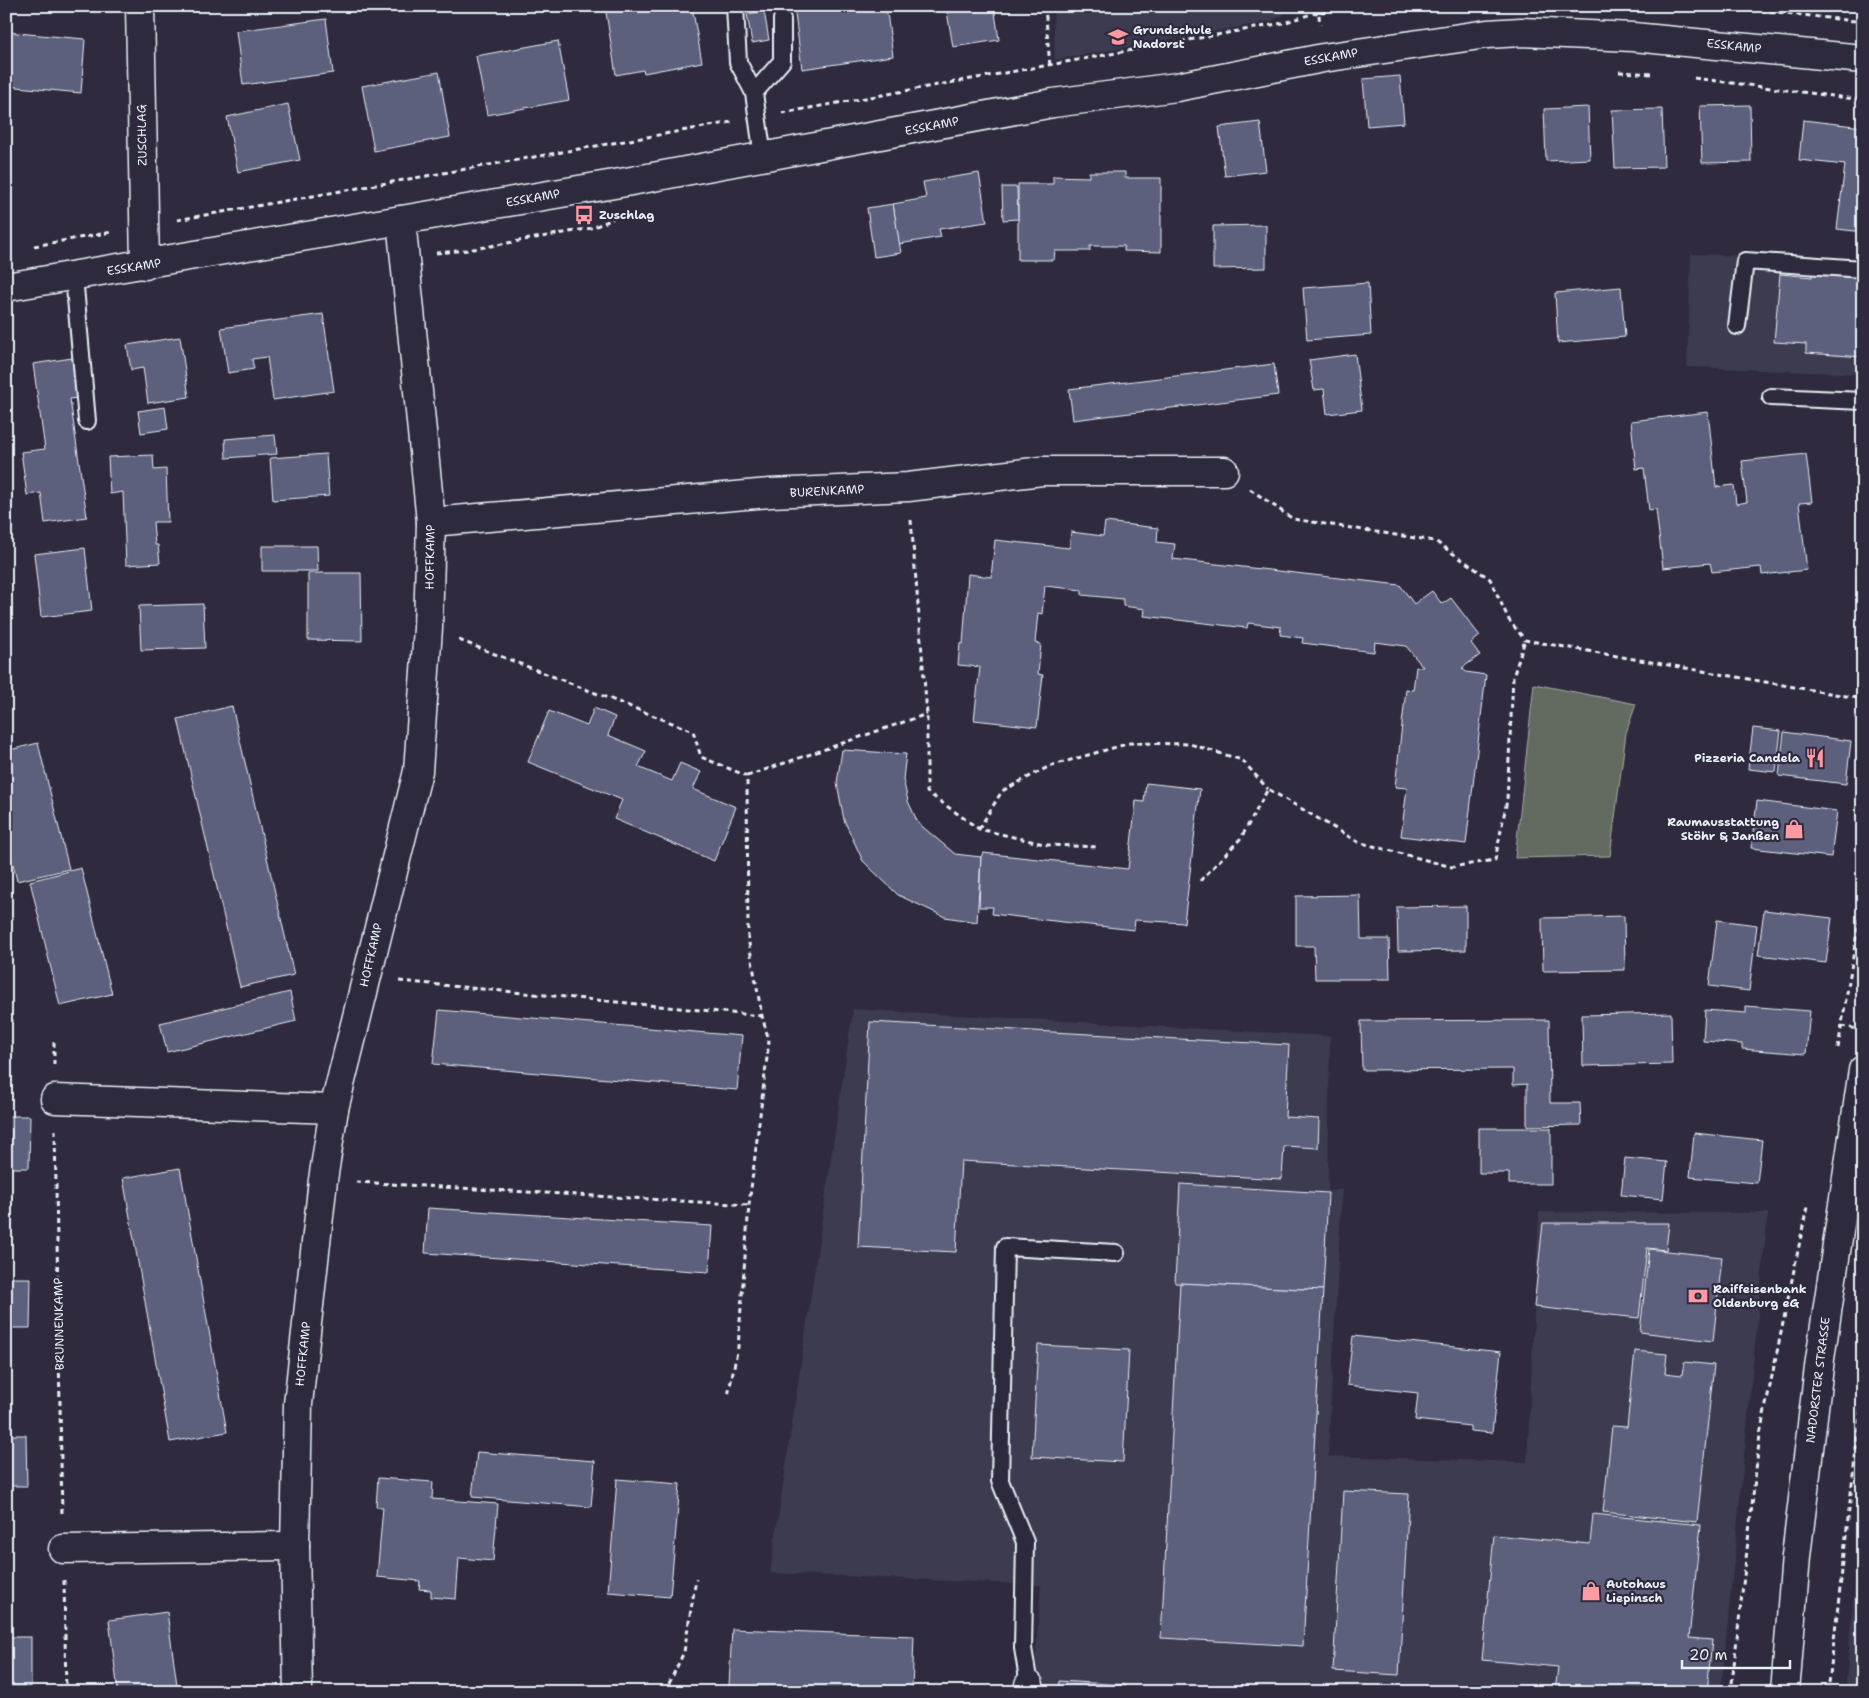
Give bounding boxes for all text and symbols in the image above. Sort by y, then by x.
place label: Grundschule Nadorst [1133,22,1212,52]
school or university icon: Grundschule Nadorst [1107,26,1129,48]
street label: ESSKAMP [1706,35,1762,57]
street label: ESSKAMP [1303,44,1359,70]
street label: ZUSCHLAG [133,104,151,166]
street label: ESSKAMP [904,113,960,139]
street label: ESSKAMP [505,185,561,211]
bus stop icon: Zuschlag [573,204,595,226]
place label: Zuschlag [599,207,655,223]
street label: ESSKAMP [106,255,162,279]
street label: BURENKAMP [789,481,865,501]
street label: HOFFKAMP [421,524,439,590]
restaurant icon: Pizzeria Candela [1804,747,1826,769]
place label: Pizzeria Candela [1694,750,1801,766]
place label: Raumausstattung Stöhr & Janßen [1667,814,1779,844]
shop icon: Raumausstattung Stöhr & Janßen [1783,818,1805,840]
street label: HOFFKAMP [356,921,386,989]
street label: BRUNNENKAMP [50,1277,68,1370]
place label: Raiffeisenbank Oldenburg eG [1713,1281,1807,1311]
bank icon: Raiffeisenbank Oldenburg eG [1687,1285,1709,1307]
street label: NADORSTER STRASSE [1802,1316,1834,1444]
street label: HOFFKAMP [292,1321,314,1387]
place label: Autohaus Liepinsch [1606,1576,1666,1606]
shop icon: Autohaus Liepinsch [1580,1580,1602,1602]
scale bar [1682,1638,1789,1670]
text: 20 m [1689,1645,1728,1665]

